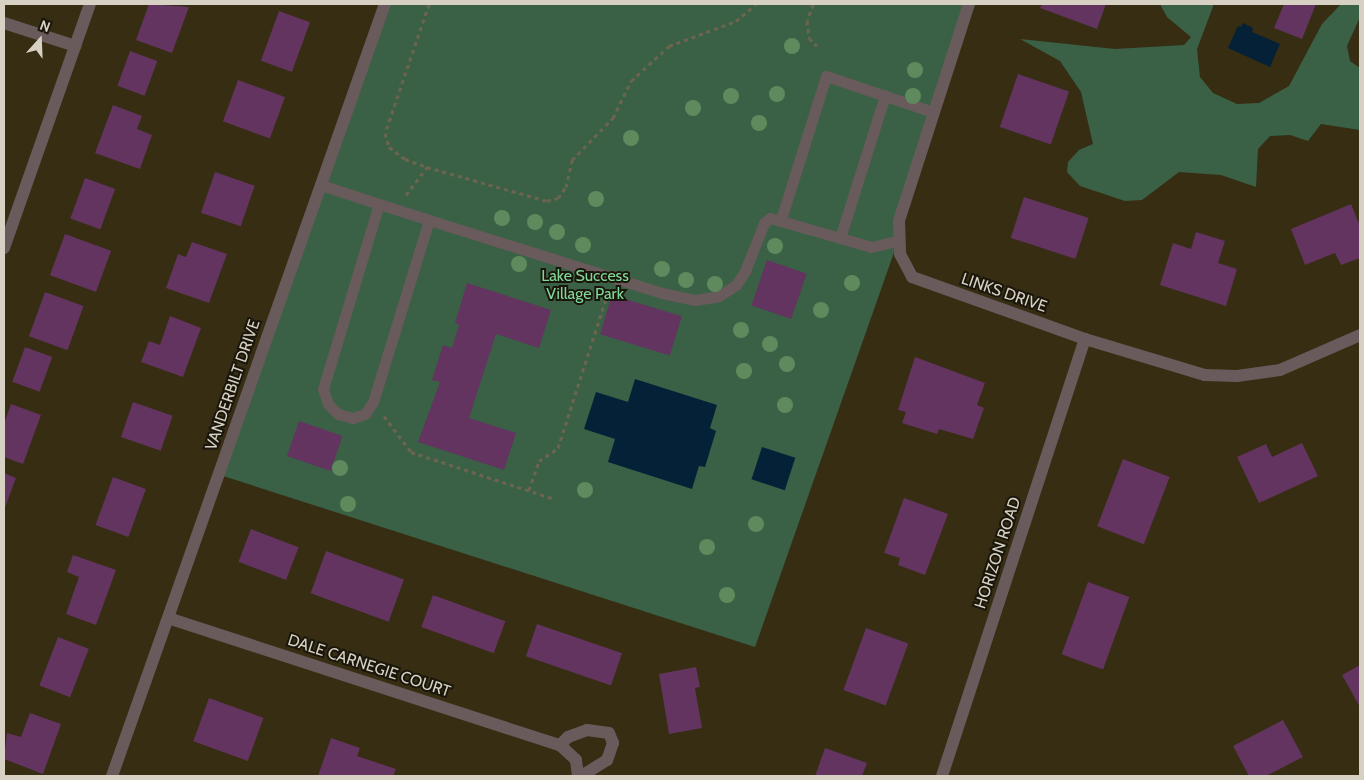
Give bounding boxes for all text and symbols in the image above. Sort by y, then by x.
north arrow [15,15,65,65]
text: N [37,16,53,36]
park label: Lake Success Village Park [541,266,629,304]
street label: LINKS DRIVE [959,269,1049,317]
street label: VANDERBILT DRIVE [202,317,264,453]
street label: HORIZON ROAD [971,495,1025,611]
street label: DALE CARNEGIE COURT [285,631,453,701]

